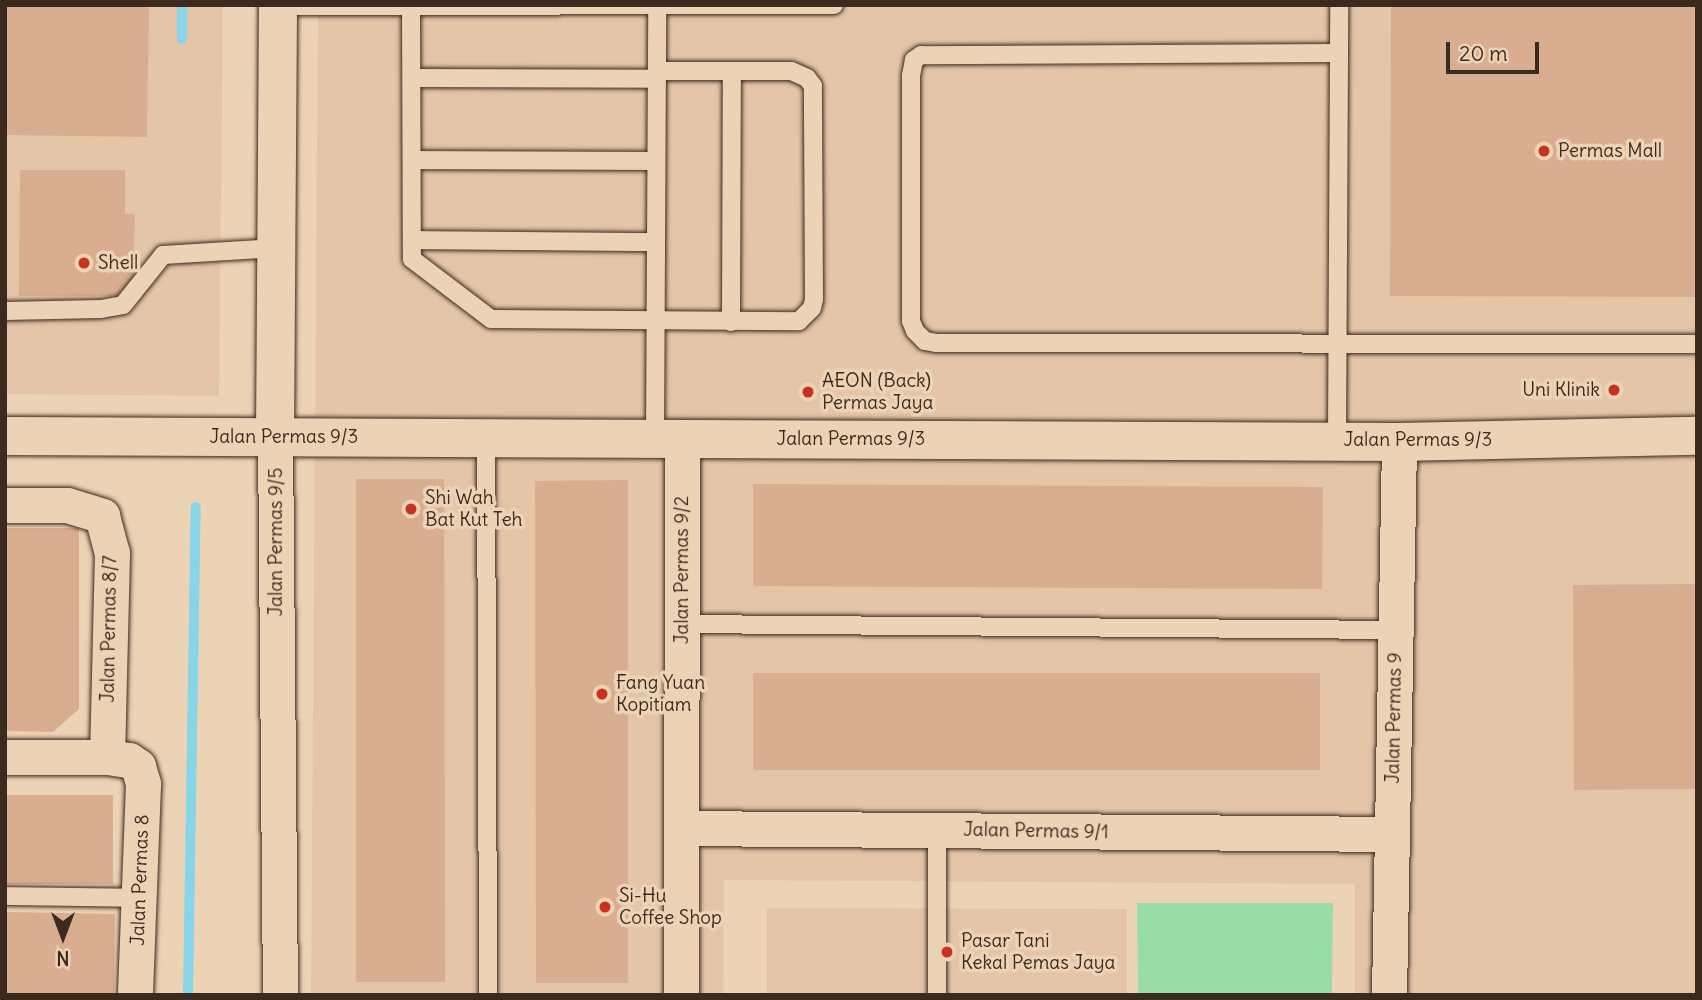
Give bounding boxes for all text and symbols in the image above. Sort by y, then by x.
scale bar [1450,28,1543,72]
text: 20 m [1459,40,1508,67]
place label: Permas Mall [1558,140,1662,162]
marker: Permas Mall [1536,143,1552,159]
place label: Shell [98,252,138,274]
marker: Shell [76,255,92,271]
place label: AEON (Back) Permas Jaya [822,370,933,414]
place label: Uni Klinik [1522,379,1600,401]
marker: Uni Klinik [1606,382,1622,398]
marker: AEON (Back) Permas Jaya [800,384,816,400]
street label: Jalan Permas 9/3 [210,426,358,448]
street label: Jalan Permas 9/3 [777,428,925,450]
street label: Jalan Permas 9/3 [1344,429,1492,451]
street label: Jalan Permas 9/5 [265,468,287,616]
place label: Shi Wah Bat Kut Teh [425,487,523,531]
street label: Jalan Permas 9/2 [671,496,693,644]
marker: Shi Wah Bat Kut Teh [403,501,419,517]
street label: Jalan Permas 8/7 [96,555,122,703]
street label: Jalan Permas 9 [1381,652,1407,784]
place label: Fang Yuan Kopitiam [616,672,705,716]
marker: Fang Yuan Kopitiam [594,686,610,702]
street label: Jalan Permas 8 [126,814,154,946]
street label: Jalan Permas 9/1 [963,818,1109,844]
place label: Si-Hu Coffee Shop [619,885,722,929]
marker: Si-Hu Coffee Shop [597,899,613,915]
north arrow [28,902,98,972]
place label: Pasar Tani Kekal Pemas Jaya [961,930,1115,974]
marker: Pasar Tani Kekal Pemas Jaya [939,944,955,960]
text: N [56,946,70,970]

